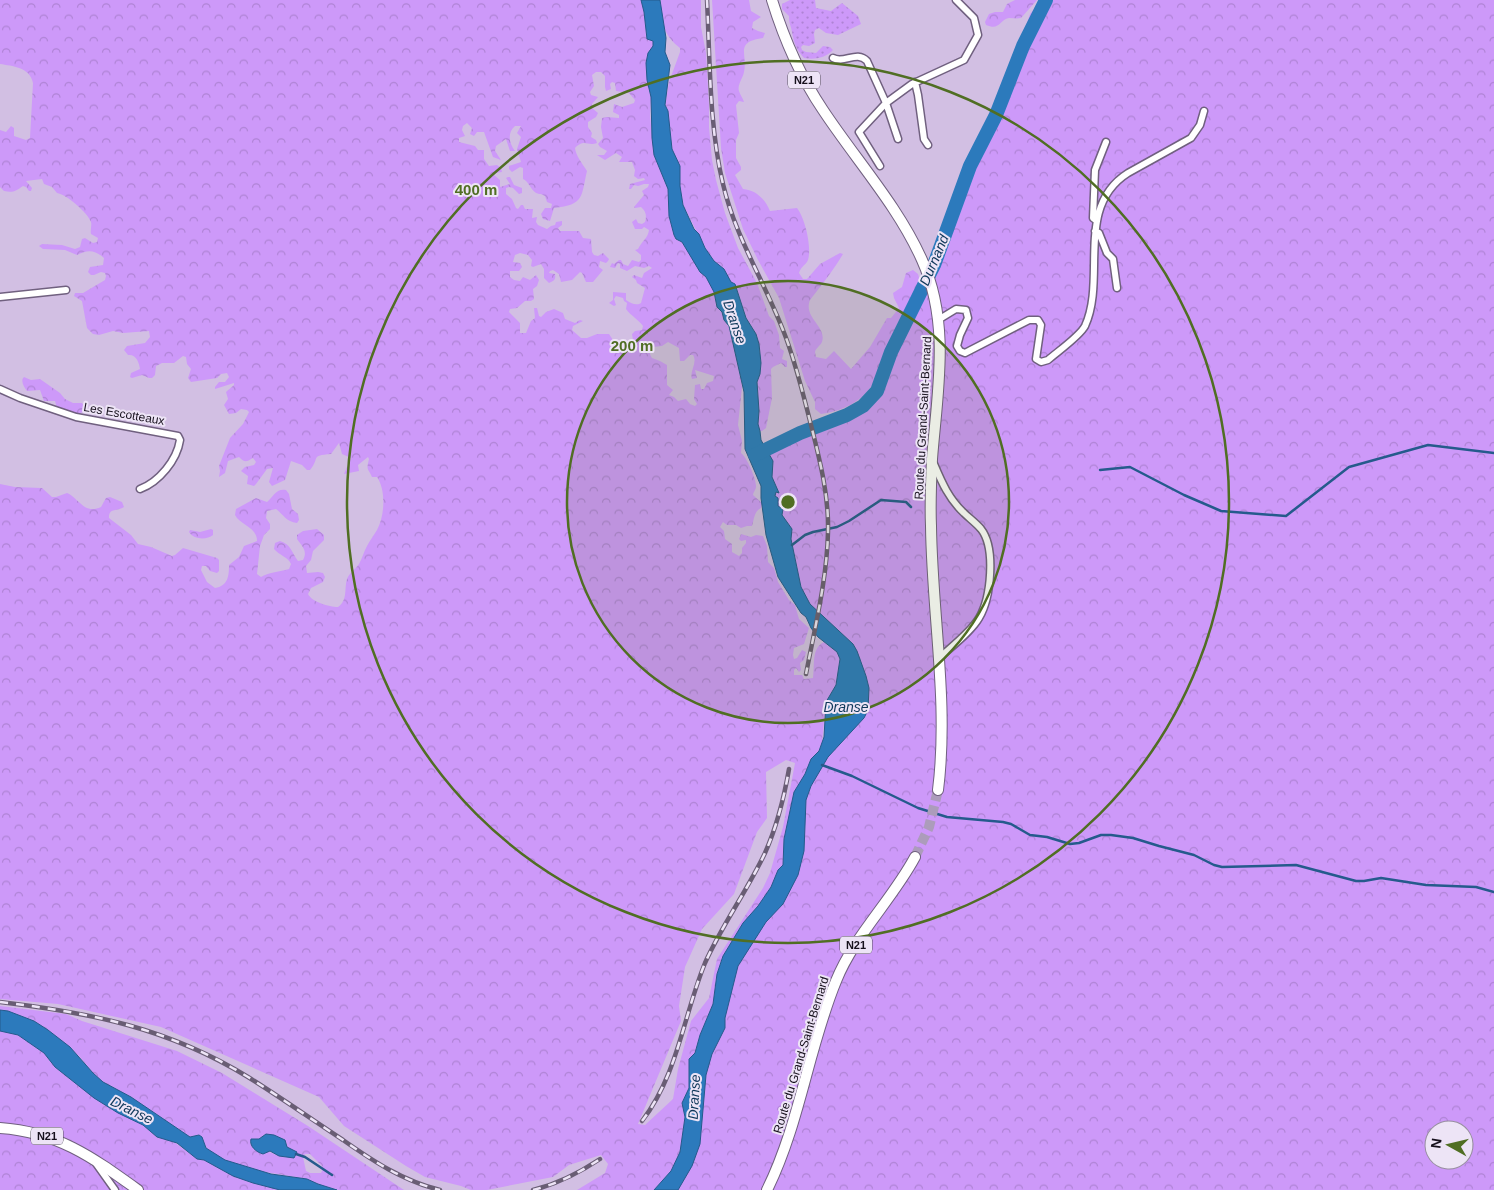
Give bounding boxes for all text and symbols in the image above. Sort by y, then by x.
road number: N21 [788,72,820,88]
text: 400 m [455,181,497,198]
water label: Durnand [916,231,952,288]
water label: Dranse [720,298,750,346]
street label: Route du Grand-Saint-Bernard [912,336,934,500]
text: 200 m [611,337,653,354]
street label: Les Escotteaux [82,400,166,428]
centre of rings [779,493,797,511]
water label: Dranse [823,699,869,715]
road number: N21 [840,936,872,954]
street label: Route du Grand-Saint-Bernard [770,975,832,1135]
water label: Dranse [685,1074,703,1120]
water label: Dranse [108,1093,156,1127]
north arrow [1424,1120,1474,1170]
road number: N21 [31,1128,63,1144]
text: N [1427,1137,1445,1149]

